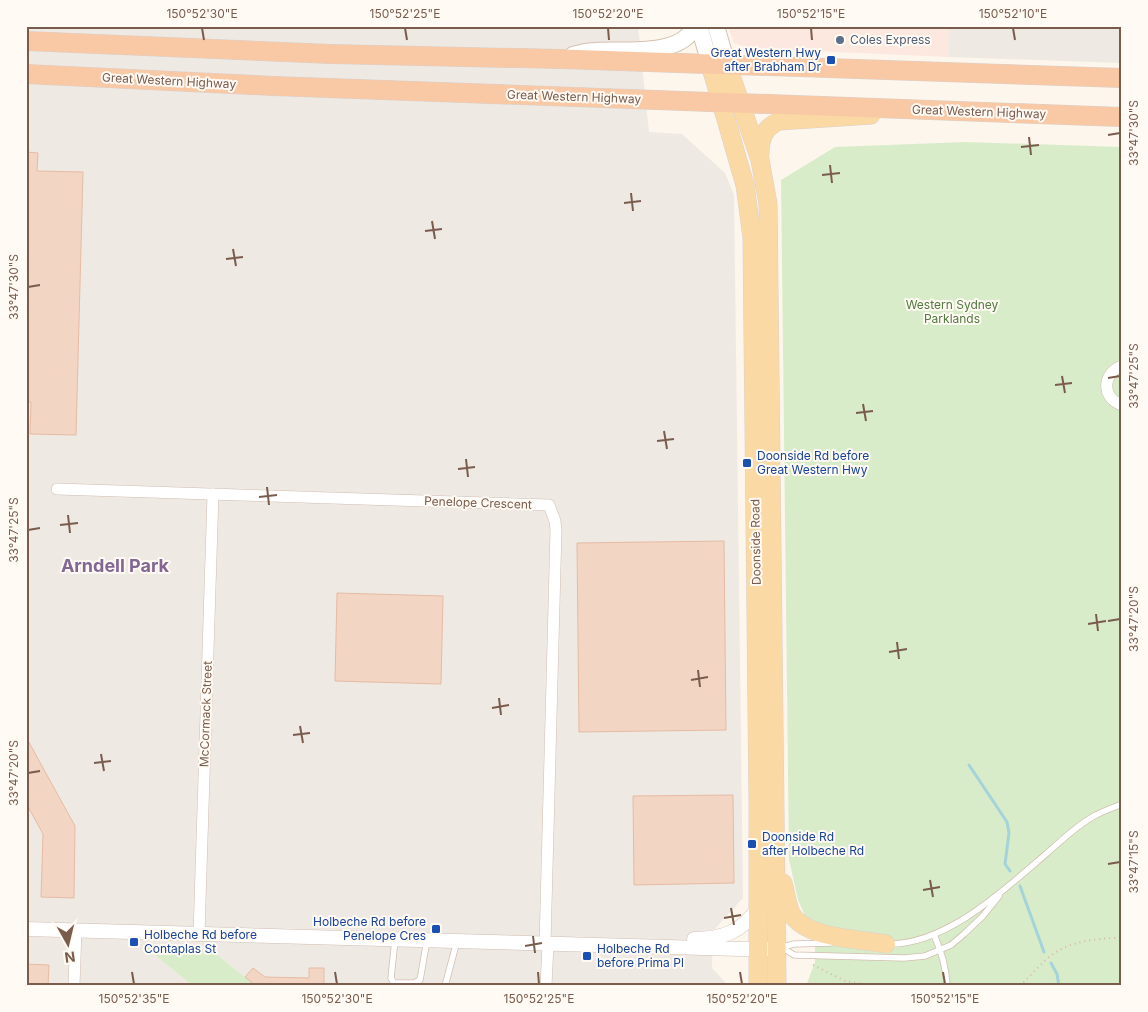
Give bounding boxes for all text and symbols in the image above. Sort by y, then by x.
text: 150°52'30"E [166,6,238,21]
text: 150°52'25"E [370,6,440,21]
text: 150°52'20"E [572,6,644,21]
text: 150°52'15"E [777,6,845,21]
text: 150°52'10"E [979,6,1047,21]
place label: Coles Express [850,32,931,47]
marker: Coles Express [834,34,846,46]
place label: Great Western Hwy after Brabham Dr [711,45,821,74]
marker: Great Western Hwy after Brabham Dr [825,54,837,66]
street label: Great Western Highway [102,69,237,92]
street label: Great Western Highway [507,87,642,106]
text: 33°47'30"S [1126,100,1141,166]
street label: Great Western Highway [912,102,1047,121]
text: 33°47'30"S [6,254,21,320]
park label: Western Sydney Parklands [906,297,999,326]
text: 33°47'25"S [1126,343,1141,409]
place label: Doonside Rd before Great Western Hwy [757,448,869,477]
marker: Doonside Rd before Great Western Hwy [741,457,753,469]
street label: Penelope Crescent [424,493,532,512]
text: 33°47'25"S [6,497,21,563]
street label: Doonside Road [747,499,764,585]
district label: Arndell Park [61,555,170,576]
text: 33°47'20"S [1126,586,1141,652]
street label: McCormack Street [196,661,215,767]
text: 33°47'20"S [6,740,21,806]
place label: Doonside Rd after Holbeche Rd [762,829,864,858]
text: 33°47'15"S [1126,830,1141,894]
marker: Doonside Rd after Holbeche Rd [746,838,758,850]
place label: Holbeche Rd before Penelope Cres [313,914,426,943]
north arrow [42,920,92,970]
marker: Holbeche Rd before Penelope Cres [430,923,442,935]
place label: Holbeche Rd before Contaplas St [144,927,257,956]
marker: Holbeche Rd before Contaplas St [128,936,140,948]
place label: Holbeche Rd before Prima Pl [597,941,684,970]
text: N [63,948,76,967]
marker: Holbeche Rd before Prima Pl [581,950,593,962]
text: 150°52'35"E [99,991,169,1006]
text: 150°52'30"E [301,991,373,1006]
text: 150°52'25"E [504,991,574,1006]
text: 150°52'20"E [706,991,778,1006]
text: 150°52'15"E [911,991,979,1006]

